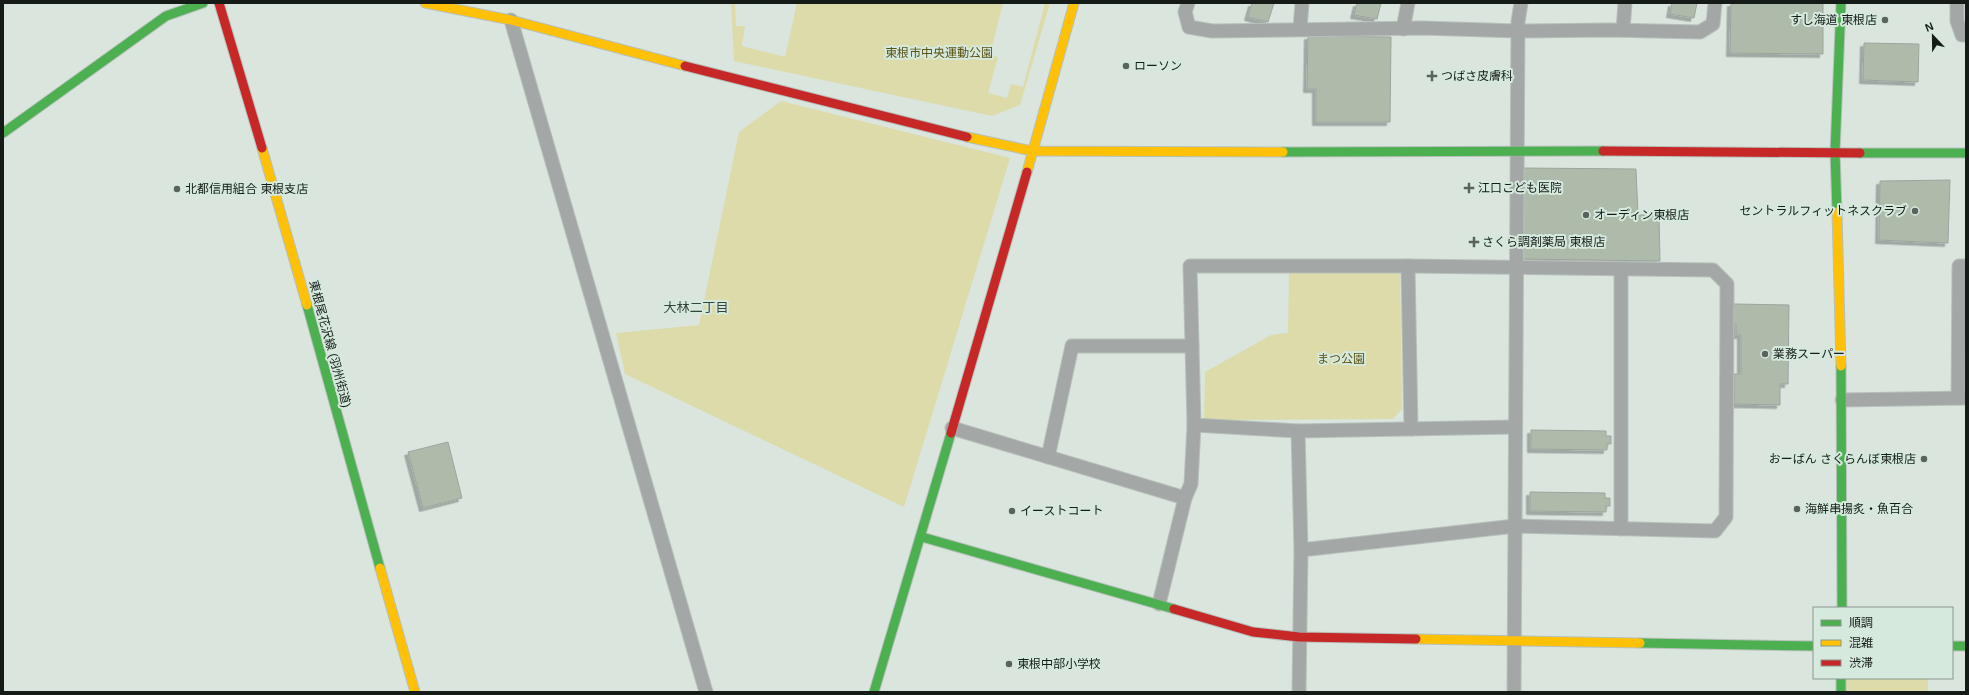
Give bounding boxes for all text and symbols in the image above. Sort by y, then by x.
place label: すし海道 東根店 [1790,13,1877,27]
marker: すし海道 東根店 [1880,15,1890,25]
north arrow [1913,16,1953,56]
text: N [1923,20,1935,34]
park label: 東根市中央運動公園 [885,46,993,60]
place label: ローソン [1134,59,1182,73]
marker: ローソン [1121,61,1131,71]
place label: つばさ皮膚科 [1441,69,1513,83]
marker: つばさ皮膚科 [1426,70,1438,82]
place label: 江口こども医院 [1478,181,1562,195]
place label: 北都信用組合 東根支店 [185,182,308,196]
marker: 江口こども医院 [1463,182,1475,194]
marker: 北都信用組合 東根支店 [172,184,182,194]
place label: セントラルフィットネスクラブ [1739,204,1907,218]
marker: セントラルフィットネスクラブ [1910,206,1920,216]
place label: オーディン東根店 [1594,208,1689,222]
marker: オーディン東根店 [1581,210,1591,220]
place label: さくら調剤薬局 東根店 [1482,235,1605,249]
marker: さくら調剤薬局 東根店 [1469,237,1479,247]
street label: 東根尾花沢線 (羽州街道) [306,279,354,409]
district label: 大林二丁目 [663,300,729,315]
place label: 業務スーパー [1773,347,1845,361]
marker: 業務スーパー [1760,349,1770,359]
park label: まつ公園 [1317,352,1365,366]
place label: おーばん さくらんぼ東根店 [1769,452,1916,466]
marker: おーばん さくらんぼ東根店 [1919,454,1929,464]
place label: 海鮮串揚炙・魚百合 [1805,502,1913,516]
place label: イーストコート [1020,504,1103,518]
marker: 海鮮串揚炙・魚百合 [1792,504,1802,514]
marker: イーストコート [1007,506,1017,516]
legend [1813,607,1953,679]
text: 順調 [1849,616,1873,630]
text: 混雑 [1849,636,1873,650]
text: 渋滞 [1849,656,1873,670]
place label: 東根中部小学校 [1017,657,1101,671]
marker: 東根中部小学校 [1004,659,1014,669]

